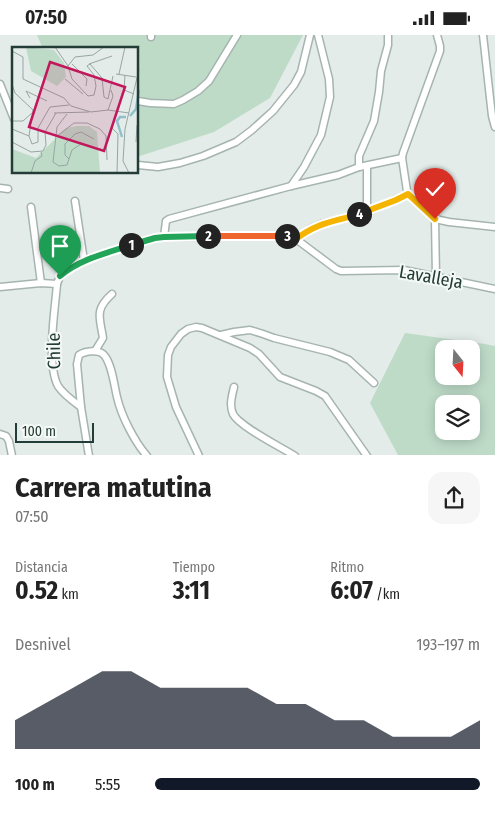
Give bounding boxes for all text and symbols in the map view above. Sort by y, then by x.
text: 07:50 [25,6,67,29]
inset map [12,47,139,174]
pin [414,168,456,219]
icon: check [421,175,449,203]
pin: 4 [346,201,372,227]
text: 4 [356,206,363,223]
pin: 2 [196,223,220,249]
pin: 3 [274,223,300,249]
pin [39,225,81,276]
text: 2 [205,228,212,245]
text: 3 [284,228,291,245]
icon: arrive [46,232,74,260]
pin: 1 [118,233,144,257]
text: 1 [129,237,134,254]
street label: Lavalleja [397,261,465,293]
street label: Chile [43,332,65,369]
north arrow [435,340,480,385]
map controls [435,340,480,440]
button: layers [435,395,480,440]
scale bar [15,421,94,444]
text: 100 m [22,423,56,440]
text: Carrera matutina [15,471,212,504]
button: share [428,472,480,524]
text: 07:50 [15,507,49,526]
text: Distancia [15,559,68,576]
text: Tiempo [173,559,215,576]
text: Ritmo [330,559,364,576]
text: 0.52 [15,576,58,606]
text: 3:11 [173,576,210,606]
text: 6:07 [330,576,373,606]
text: km [58,586,79,603]
text: /km [373,586,400,603]
text: Desnivel [15,635,71,654]
text: 193–197 m [416,635,480,654]
text: 100 m [15,775,55,794]
text: 5:55 [95,775,120,794]

